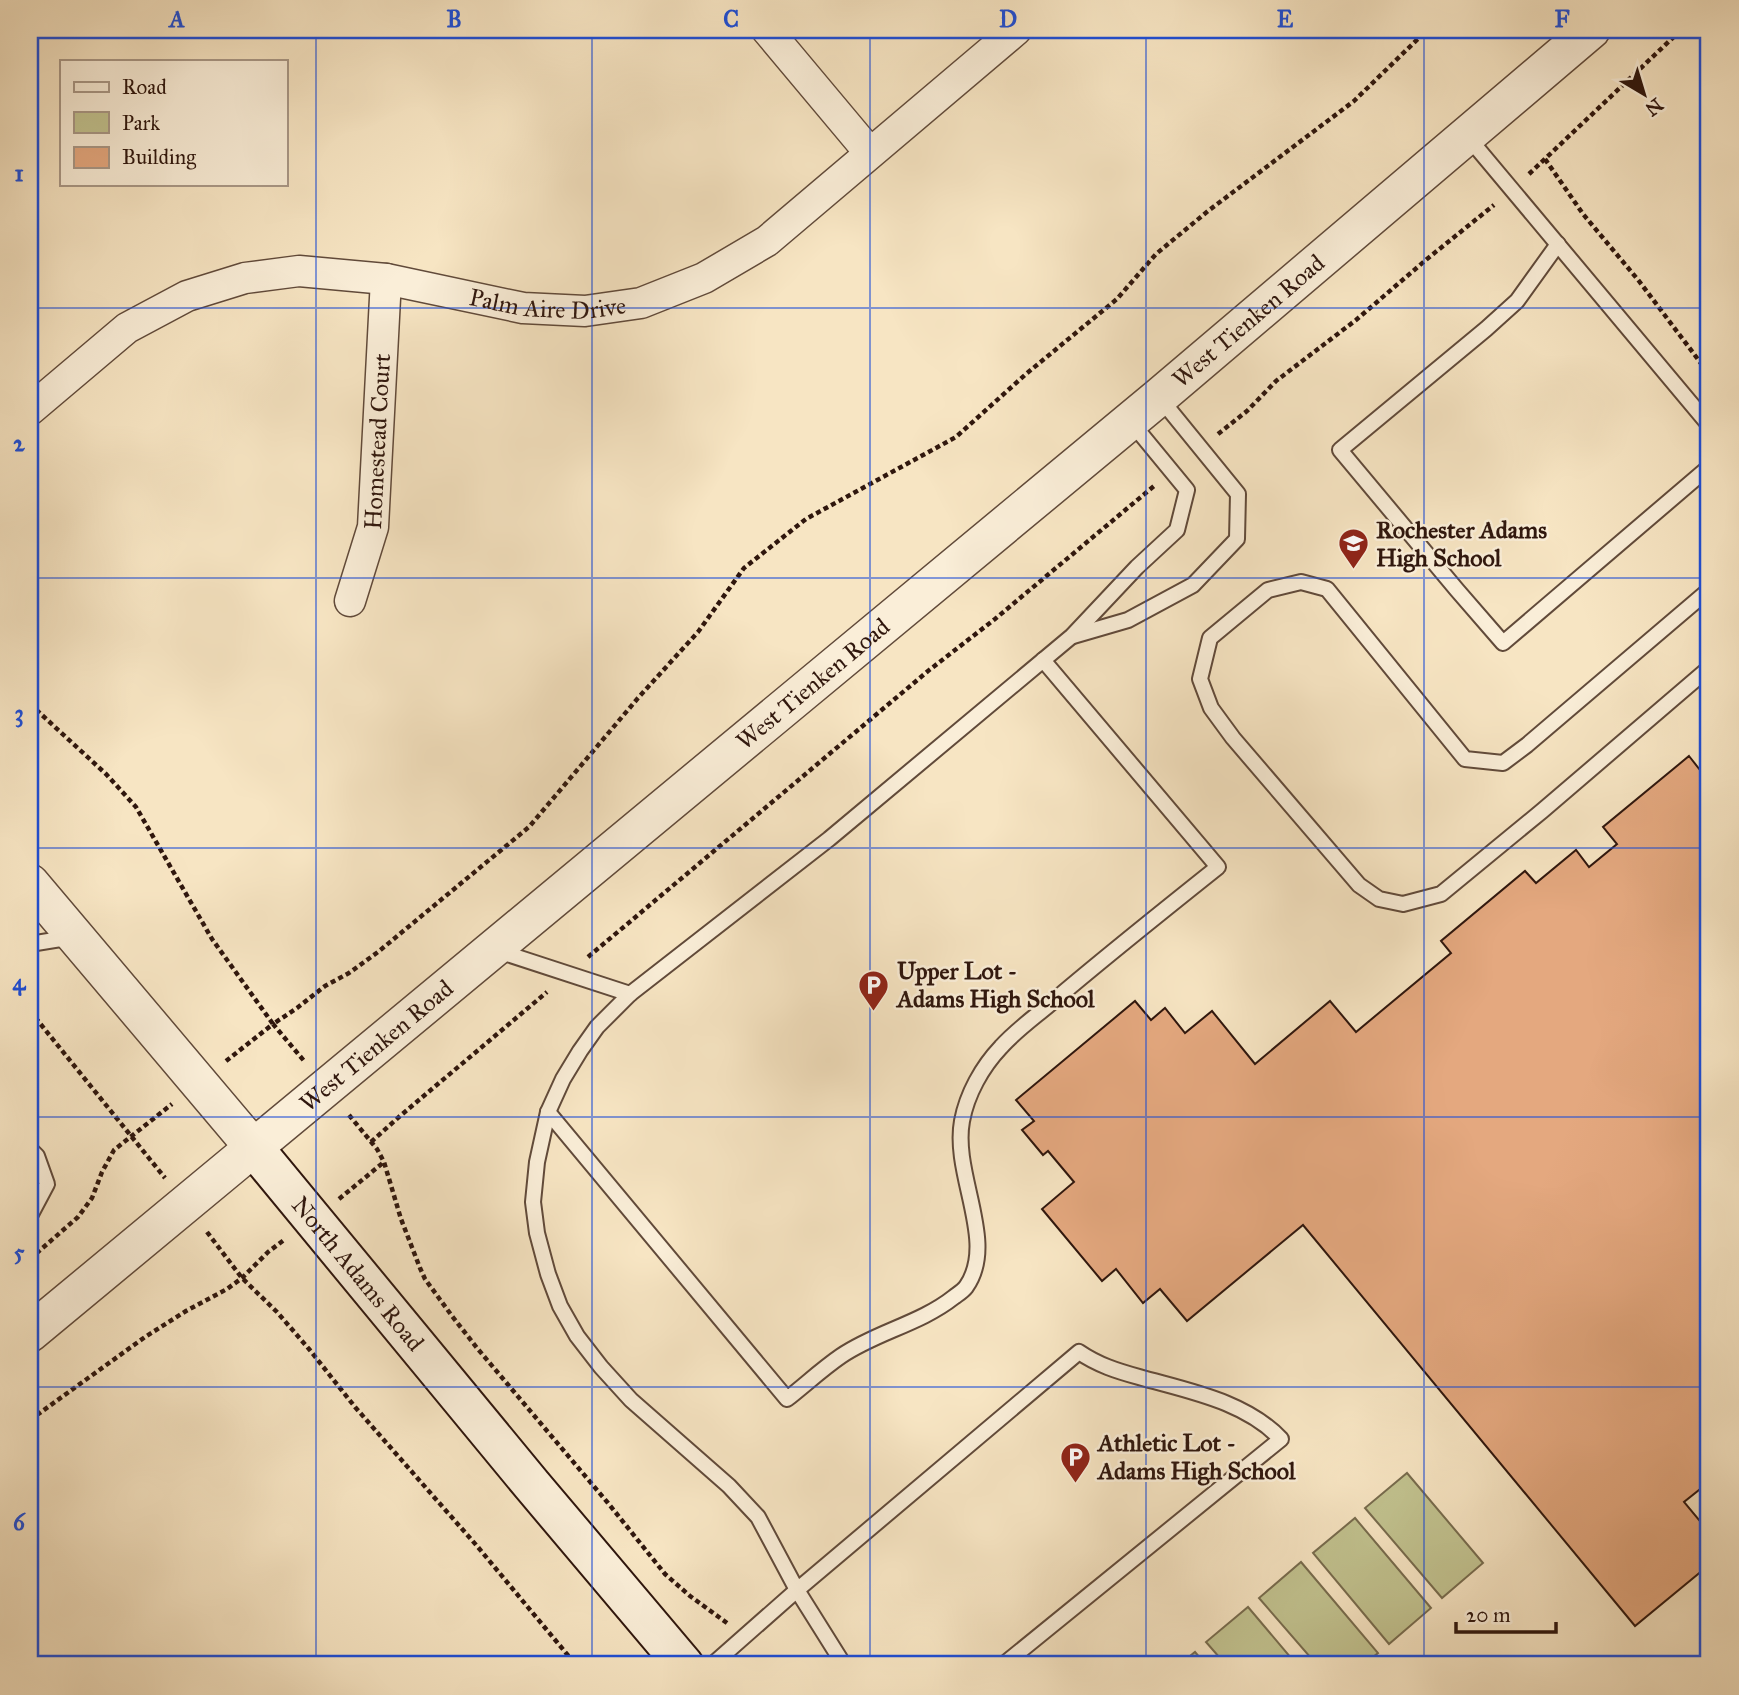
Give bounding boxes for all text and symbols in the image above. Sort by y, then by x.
text: A [167,5,185,33]
text: B [446,5,462,33]
text: C [723,5,739,33]
text: D [999,5,1017,33]
text: E [1277,5,1294,33]
text: F [1554,5,1570,33]
legend [60,60,287,186]
north arrow [1610,60,1680,130]
text: Road [122,74,167,100]
text: N [1641,93,1668,121]
text: Park [122,110,160,136]
text: Building [122,144,196,170]
text: 1 [14,159,24,187]
street label: West Tienken Road [1166,248,1331,394]
street label: Palm Aire Drive [467,282,628,326]
street label: Homestead Court [358,352,397,530]
text: 2 [13,429,25,457]
place label: Rochester Adams High School [1376,515,1547,573]
school or university icon: Rochester Adams High School [1336,527,1370,571]
street label: West Tienken Road [730,612,896,756]
text: 3 [14,699,24,728]
place label: Upper Lot - Adams High School [895,956,1095,1014]
text: 4 [13,968,27,996]
parking icon: Upper Lot - Adams High School [857,968,891,1012]
street label: West Tienken Road [294,973,459,1118]
street label: North Adams Road [285,1190,430,1357]
text: 5 [14,1238,25,1266]
place label: Athletic Lot - Adams High School [1096,1428,1296,1486]
parking icon: Athletic Lot - Adams High School [1058,1440,1092,1484]
text: 6 [13,1508,26,1536]
scale bar [1456,1590,1555,1634]
text: 20 m [1466,1602,1511,1628]

